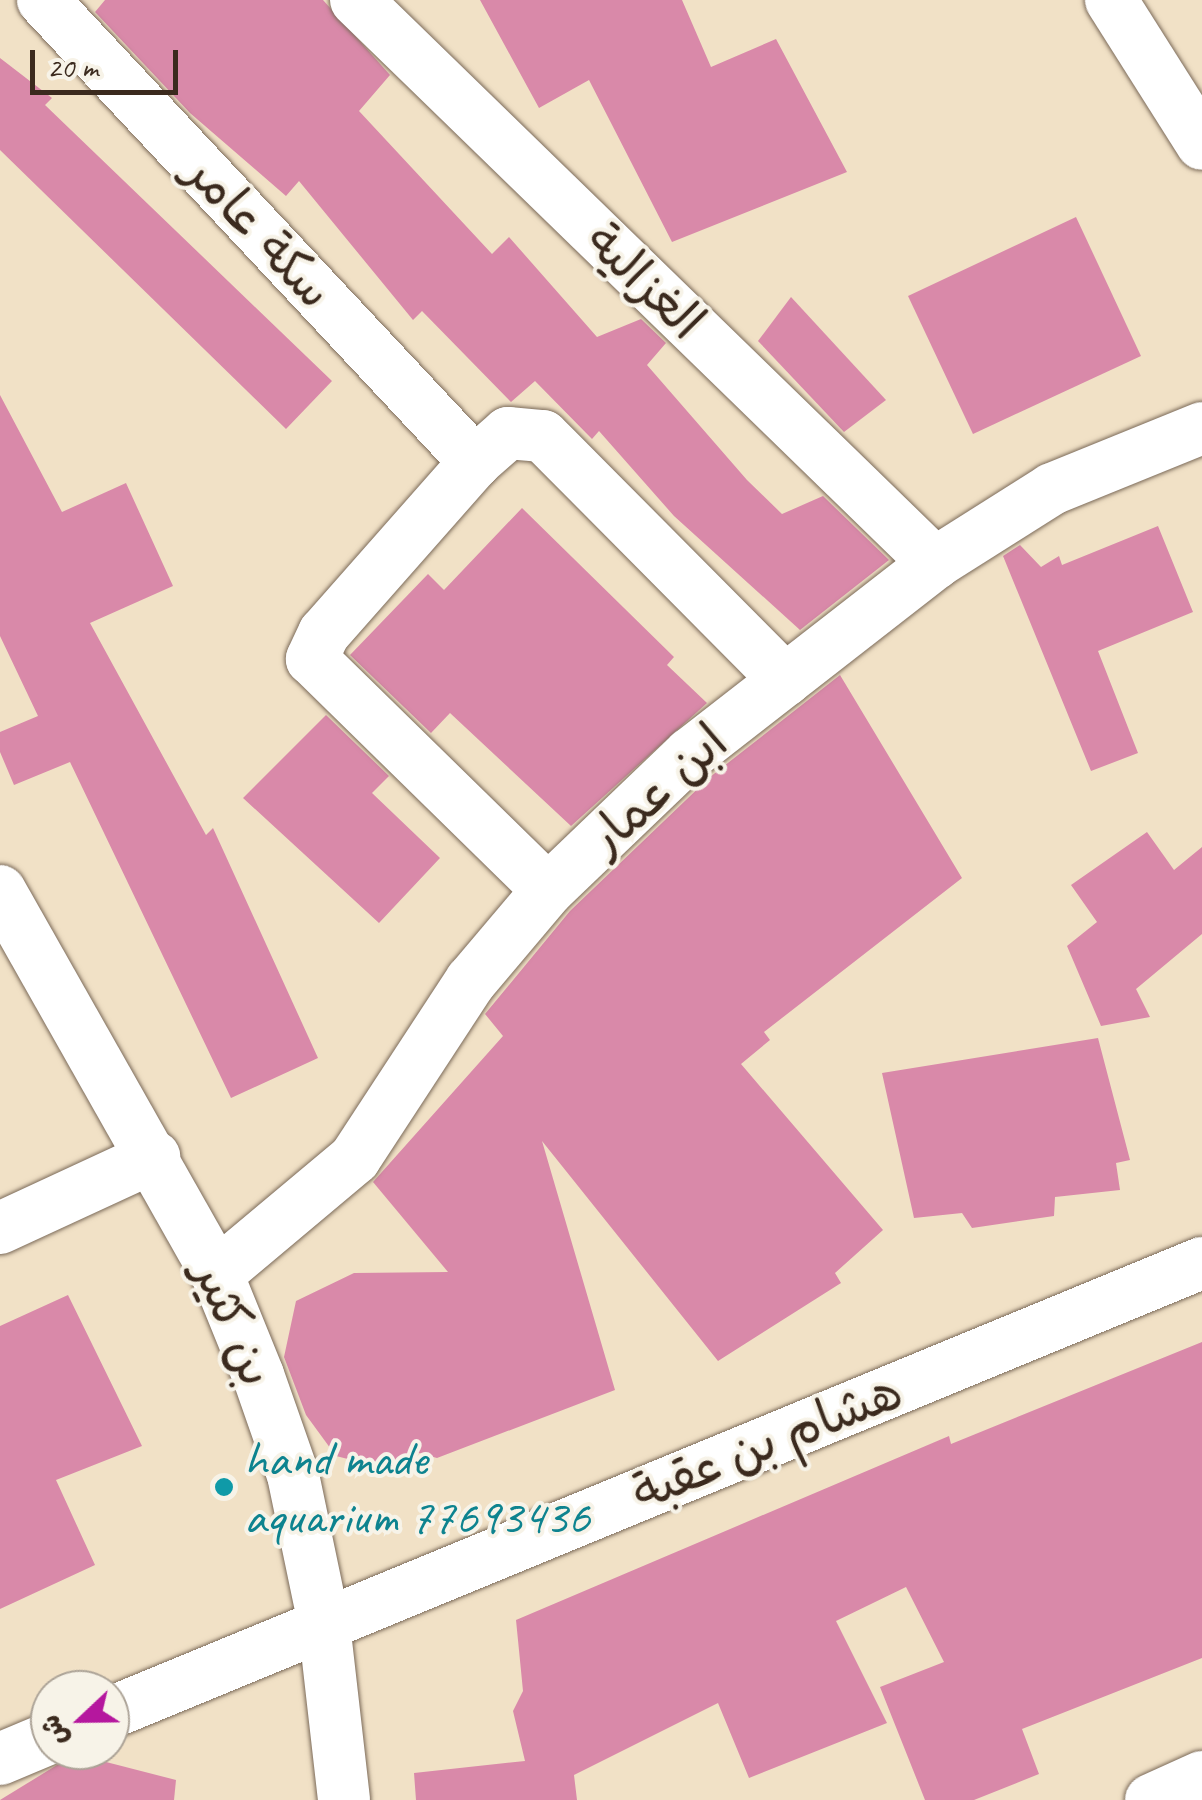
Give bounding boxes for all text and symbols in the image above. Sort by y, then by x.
scale bar [35,30,182,92]
text: 20 m [47,48,98,86]
street label: سكة عامر [173,141,345,321]
street label: الغزالية [573,210,717,352]
street label: ابن عمار [575,712,739,868]
street label: بن كثير [181,1251,287,1395]
street label: هشام بن عقبة [623,1361,911,1523]
place label: hand made aquarium 77693436 [244,1428,590,1546]
marker: hand made aquarium 77693436 [213,1476,235,1498]
north arrow [30,1670,130,1770]
text: ش [32,1710,76,1752]

